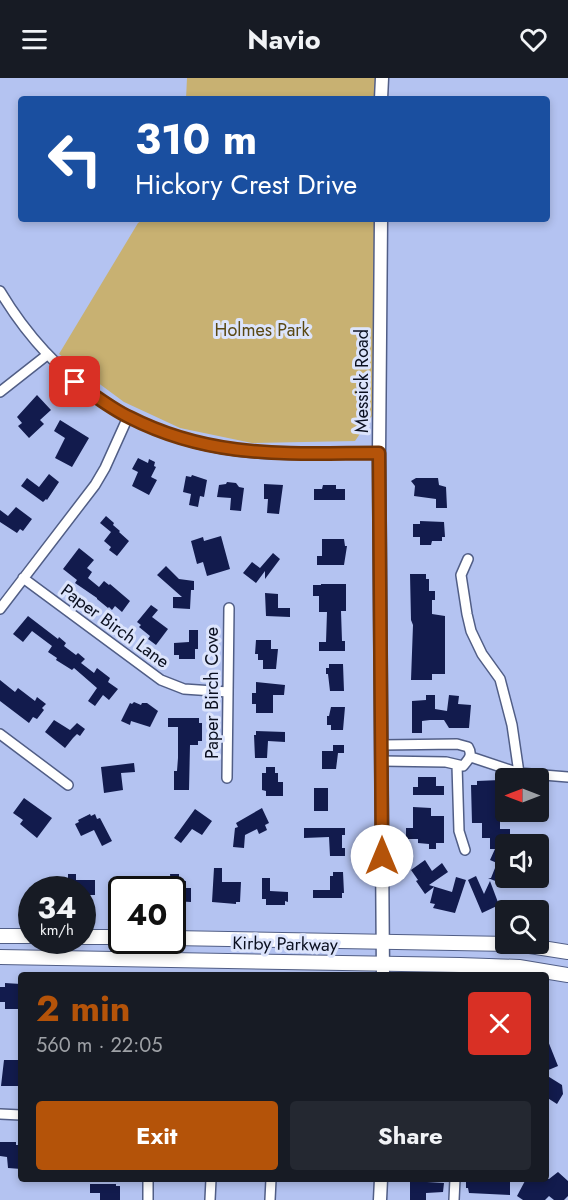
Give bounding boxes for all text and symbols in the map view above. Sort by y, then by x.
text: Navio [247,20,321,59]
icon: menu [18,23,51,56]
icon: heart [517,23,550,56]
text: 310 m [135,109,257,170]
icon: left [36,120,114,198]
text: Hickory Crest Drive [135,165,357,204]
park label: Holmes Park [215,317,310,343]
street label: Messick Road [349,329,375,433]
pin [49,356,100,407]
icon: arrive [58,365,91,398]
street label: Paper Birch Lane [55,578,175,674]
street label: Paper Birch Cove [199,627,225,759]
north arrow [495,768,549,822]
map controls [495,768,549,954]
position arrow [350,824,414,888]
button: sound [495,834,549,888]
speed limit sign: 40 [108,876,186,954]
text: 34 [37,886,77,929]
button: search [495,900,549,954]
text: km/h [40,919,74,941]
street label: Kirby Parkway [232,930,338,958]
text: 2 min [36,982,131,1034]
button: close [468,992,531,1055]
text: 560 m · 22:05 [36,1031,162,1060]
button: Exit [36,1101,278,1170]
button: Share [290,1101,531,1170]

